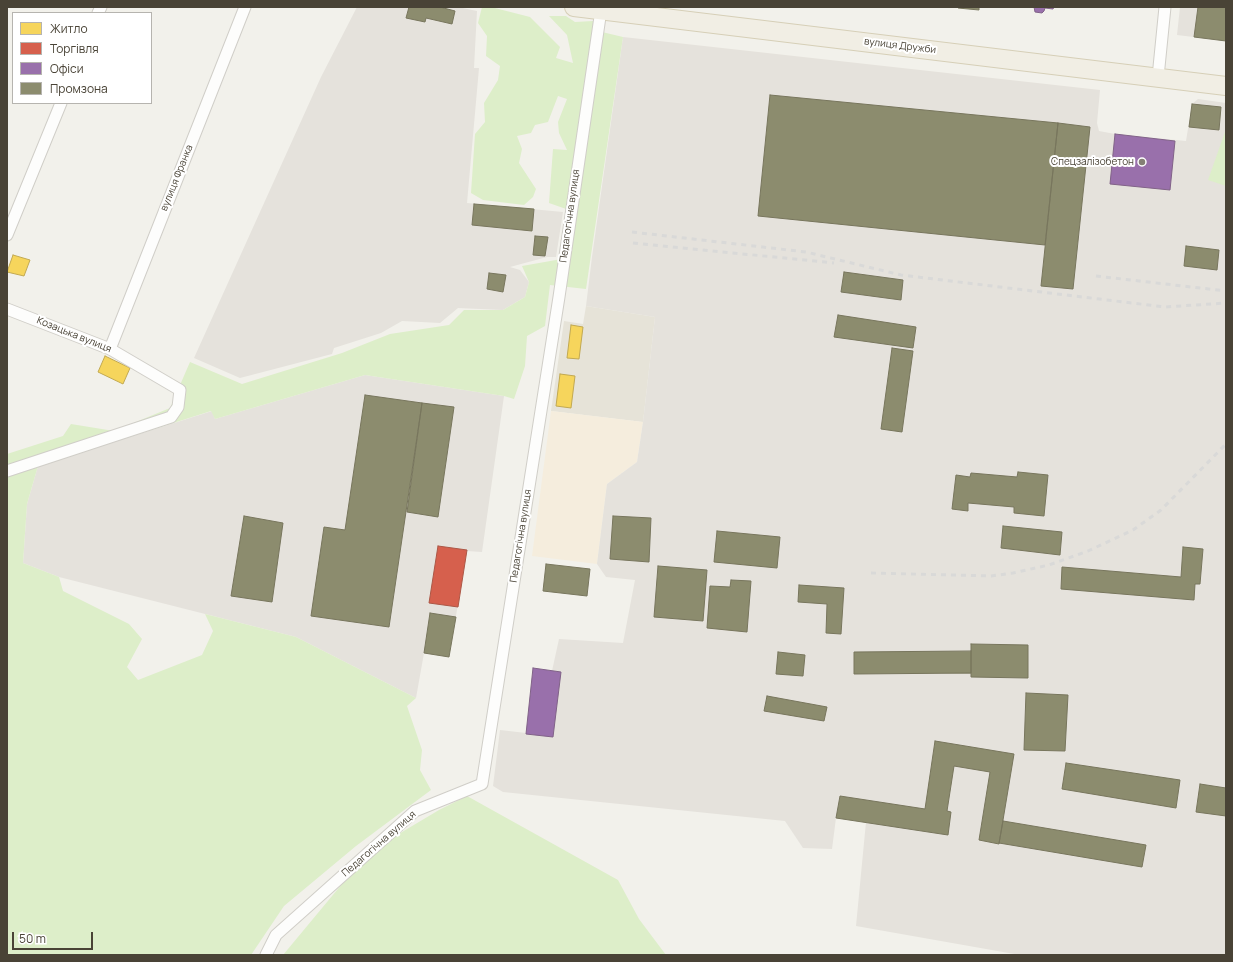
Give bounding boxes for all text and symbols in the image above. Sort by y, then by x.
legend [12,12,152,104]
text: Житло [50,20,87,37]
street label: вулиця Дружби [863,36,937,56]
text: Торгівля [50,40,99,57]
text: Офіси [50,60,84,77]
text: Промзона [50,80,108,97]
street label: вулиця Франка [158,143,196,213]
place label: Спецзалізобетон [1051,156,1134,168]
marker: Спецзалізобетон [1137,157,1147,167]
street label: Педагогічна вулиця [558,169,582,263]
street label: Козацька вулиця [35,315,113,355]
street label: Педагогічна вулиця [508,489,534,583]
street label: Педагогічна вулиця [340,809,418,879]
scale bar [14,924,95,950]
text: 50 m [19,930,46,947]

